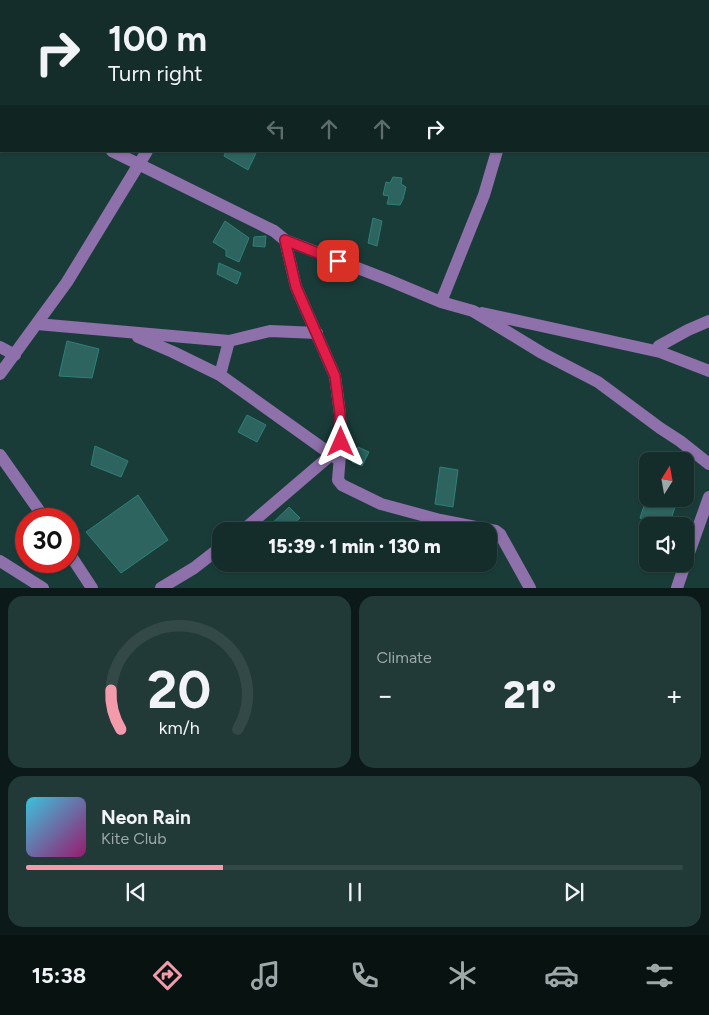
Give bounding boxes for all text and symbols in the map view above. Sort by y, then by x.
text: 100 m [108,18,207,60]
icon: right [25,20,90,85]
text: Turn right [108,60,203,87]
icon: left [262,115,290,143]
icon: ahead [315,115,343,143]
icon: ahead [368,115,396,143]
icon: right [421,115,449,143]
pin [317,240,359,282]
icon: arrive [324,247,352,275]
position arrow [314,415,366,467]
north arrow [639,452,694,508]
map controls [639,452,694,572]
speed limit sign: 30 [15,508,80,573]
button: sound [639,517,694,572]
text: 15:39 · 1 min · 130 m [268,535,441,558]
text: Climate [377,648,432,667]
text: 20 [147,659,211,721]
text: 21° [503,672,556,718]
text: − [377,678,394,712]
text: + [666,678,683,712]
text: km/h [159,717,200,738]
text: Neon Rain [101,806,191,829]
text: Kite Club [101,829,167,848]
icon: previous [122,878,150,906]
icon: pause [341,878,369,906]
icon: next [560,878,588,906]
icon: directions [150,958,185,993]
icon: music [248,958,283,993]
icon: phone [347,958,382,993]
icon: climate [445,958,480,993]
icon: car [544,958,579,993]
icon: filters [642,958,677,993]
text: 15:38 [32,962,86,989]

